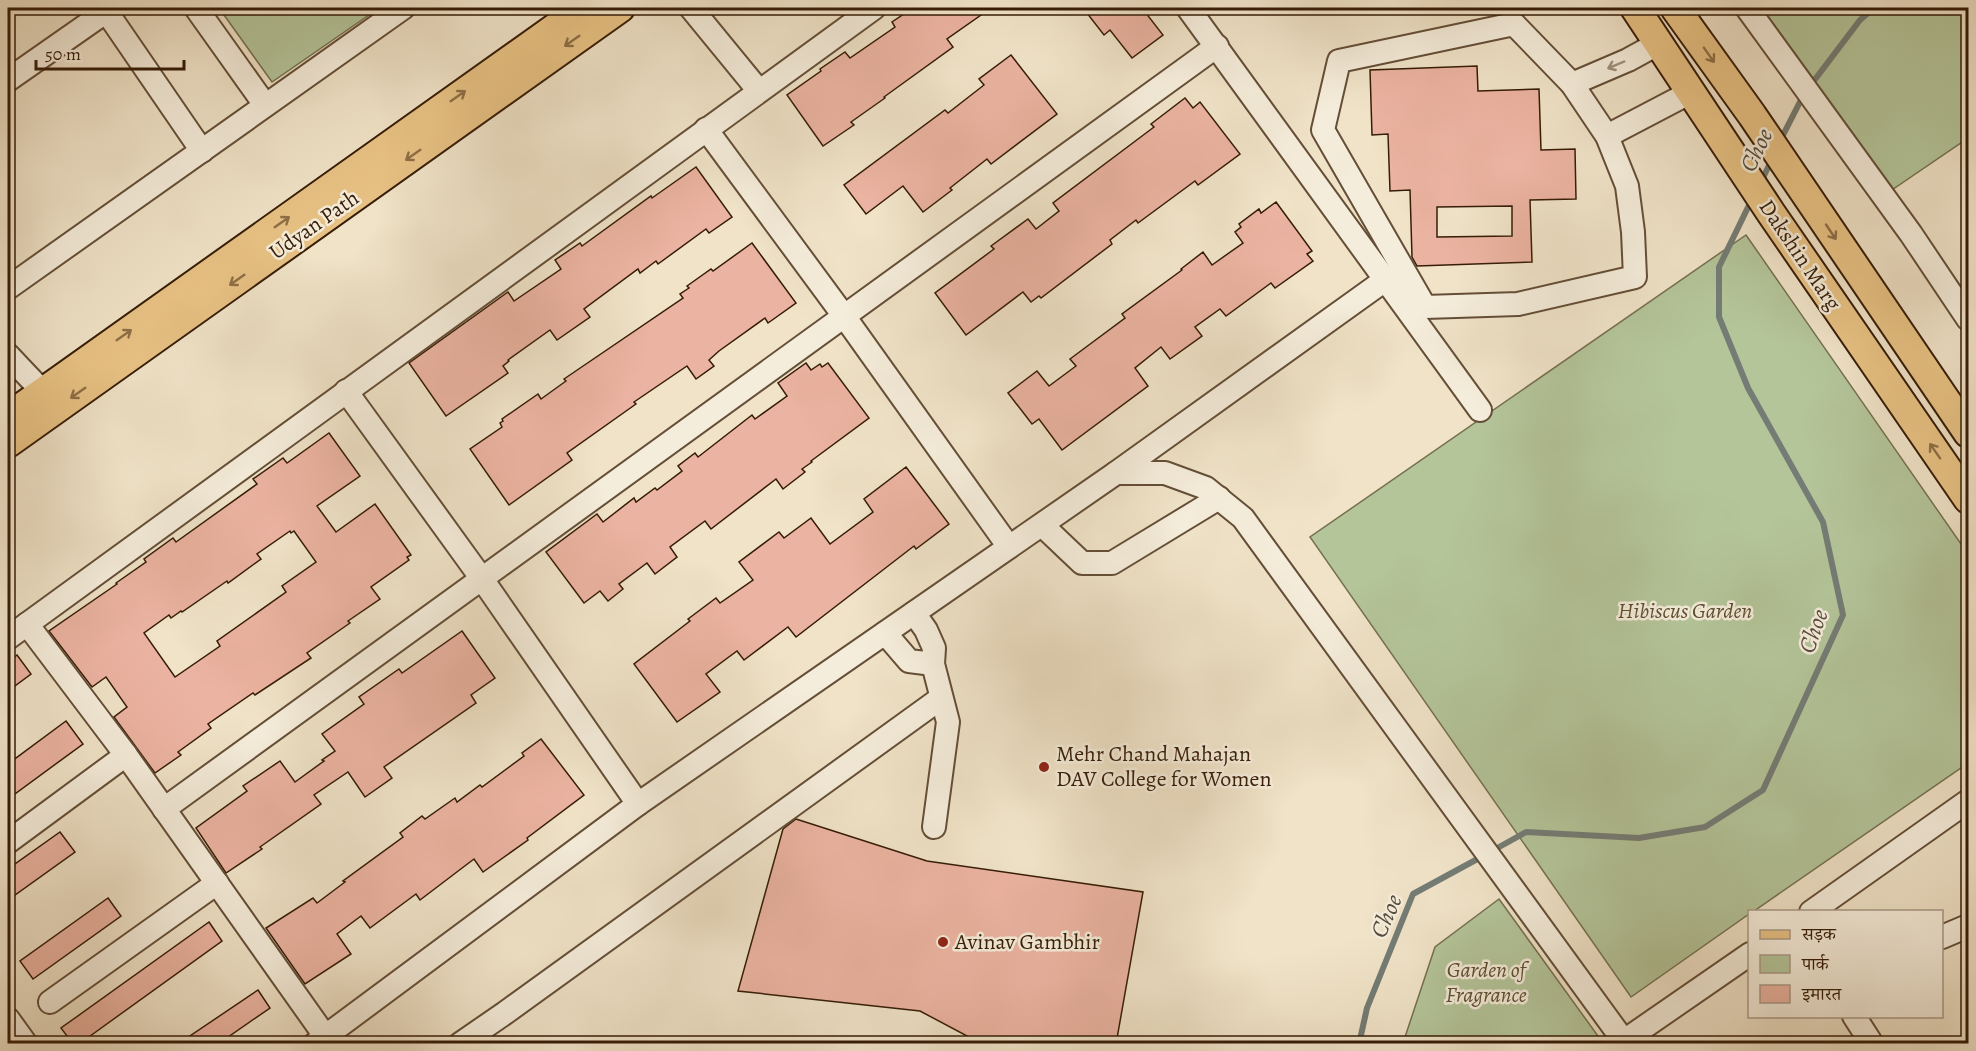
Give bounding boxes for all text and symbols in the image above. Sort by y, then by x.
scale bar [36,33,184,71]
one-way arrow [564,35,580,48]
text: 50 m [45,42,81,66]
one-way arrow [1703,47,1715,63]
one-way arrow [1608,60,1626,71]
one-way arrow [450,90,466,102]
water label: Choe [1732,123,1780,177]
one-way arrow [405,148,421,161]
street label: Udyan Path [263,183,365,267]
street label: Dakshin Marg [1752,194,1848,316]
one-way arrow [274,216,290,228]
one-way arrow [1825,223,1837,239]
one-way arrow [229,274,246,286]
one-way arrow [115,329,131,341]
one-way arrow [71,387,87,399]
one-way arrow [1929,443,1941,460]
park label: Hibiscus Garden [1618,596,1752,626]
water label: Choe [1790,604,1836,657]
place label: Mehr Chand Mahajan DAV College for Women [1056,739,1271,794]
marker: Mehr Chand Mahajan DAV College for Women [1037,760,1051,774]
water label: Choe [1362,889,1410,943]
legend [1748,910,1943,1018]
text: सड़क [1801,922,1837,946]
place label: Avinav Gambhir [954,927,1100,957]
marker: Avinav Gambhir [936,935,950,949]
text: पार्क [1801,952,1830,976]
park label: Garden of Fragrance [1445,955,1530,1010]
text: इमारत [1801,982,1842,1006]

